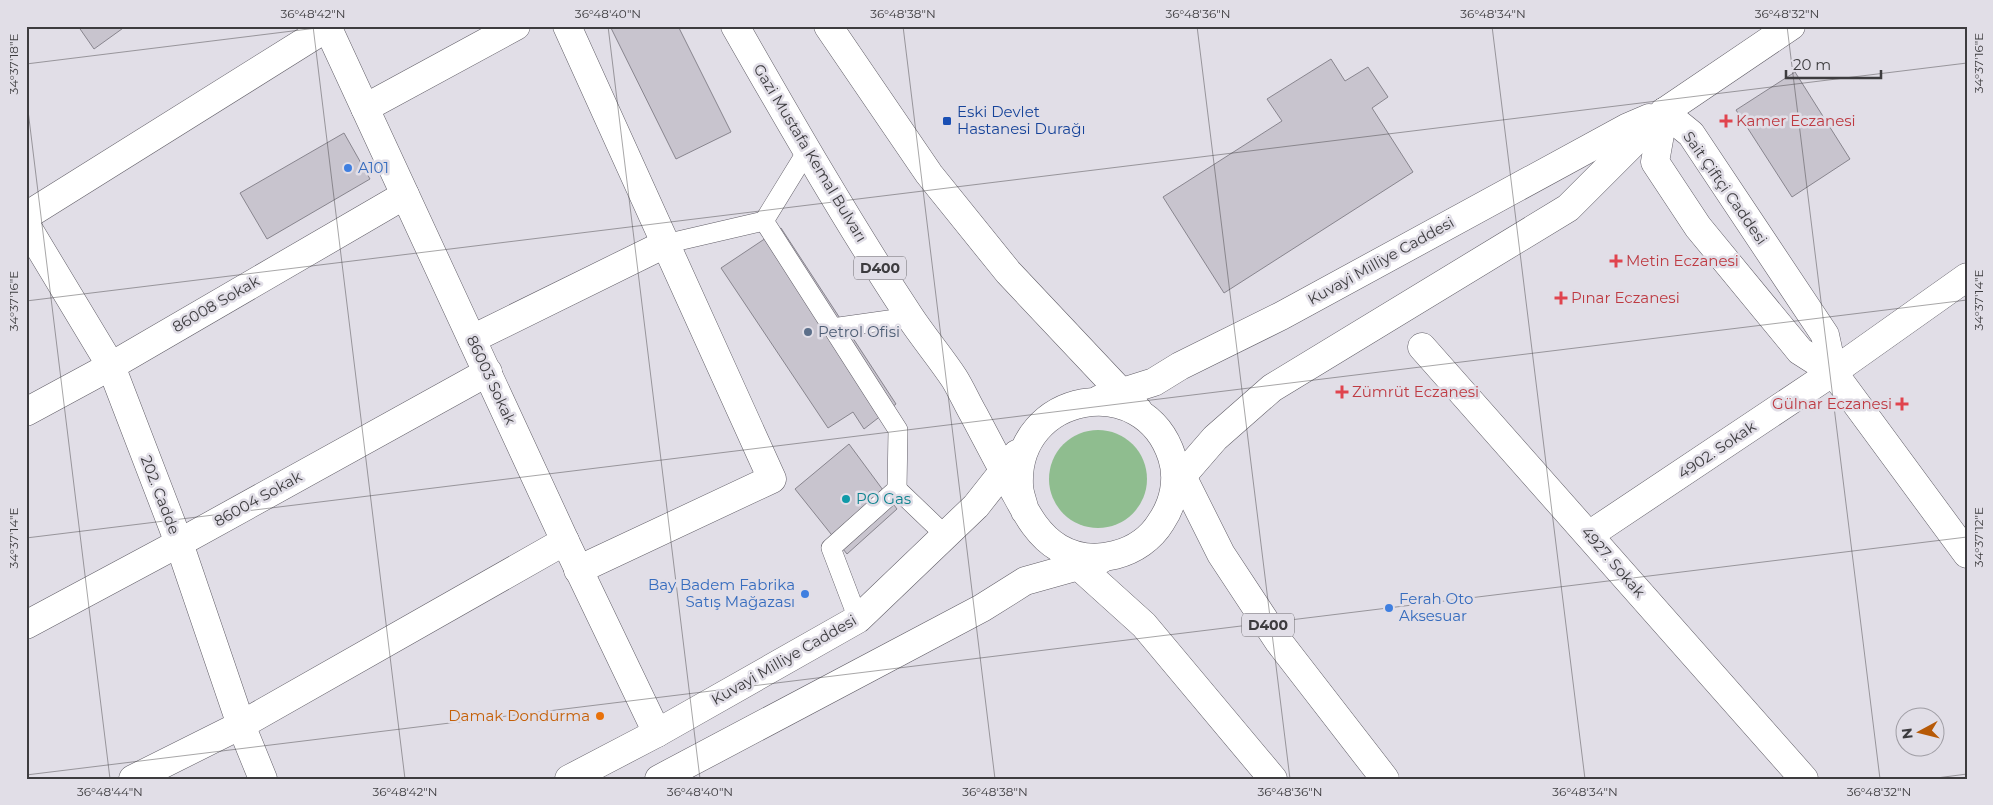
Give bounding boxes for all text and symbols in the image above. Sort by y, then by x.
text: 36°48'42"N [280,6,346,21]
text: 36°48'40"N [575,6,641,21]
text: 36°48'38"N [870,6,936,21]
text: 36°48'36"N [1166,6,1230,21]
text: 36°48'34"N [1460,6,1526,21]
text: 36°48'32"N [1755,6,1819,21]
text: 34°37'18"E [6,33,21,95]
text: 34°37'16"E [1971,33,1986,93]
scale bar [1786,48,1880,80]
text: 20 m [1793,55,1831,74]
street label: Gazi Mustafa Kemal Bulvarı [750,60,871,245]
place label: Eski Devlet Hastanesi Durağı [957,102,1086,138]
place label: Kamer Eczanesi [1736,111,1856,130]
marker: Eski Devlet Hastanesi Durağı [941,115,953,127]
marker: Kamer Eczanesi [1720,115,1732,127]
street label: Sait Çiftçi Caddesi [1679,127,1772,248]
place label: A101 [358,158,389,177]
marker: A101 [342,162,354,174]
street label: Kuvayi Milliye Caddesi [1304,212,1457,309]
place label: Metin Eczanesi [1626,251,1739,270]
marker: Metin Eczanesi [1610,255,1622,267]
road number: D400 [854,256,906,280]
text: 34°37'14"E [1971,269,1986,331]
text: 34°37'16"E [6,271,21,331]
street label: 86008 Sokak [169,271,263,336]
place label: Pınar Eczanesi [1571,288,1680,307]
marker: Pınar Eczanesi [1555,292,1567,304]
place label: Petrol Ofisi [818,322,900,341]
marker: Petrol Ofisi [802,326,814,338]
street label: 86003 Sokak [463,332,520,427]
place label: Zümrüt Eczanesi [1352,382,1479,401]
marker: Zümrüt Eczanesi [1336,386,1348,398]
place label: Gülnar Eczanesi [1772,394,1892,413]
marker: Gülnar Eczanesi [1896,398,1908,410]
street label: 4902. Sokak [1674,417,1759,483]
street label: 202. Cadde [137,453,184,537]
street label: 86004 Sokak [210,467,305,531]
place label: PO Gas [856,489,911,508]
marker: PO Gas [840,493,852,505]
text: 34°37'14"E [6,507,21,569]
text: 34°37'12"E [1971,507,1986,567]
street label: 4927. Sokak [1577,522,1649,601]
place label: Bay Badem Fabrika Satış Mağazası [648,575,795,611]
marker: Bay Badem Fabrika Satış Mağazası [799,588,811,600]
place label: Ferah Oto Aksesuar [1399,589,1474,625]
marker: Ferah Oto Aksesuar [1383,602,1395,614]
street label: Kuvayi Milliye Caddesi [708,610,860,709]
road number: D400 [1242,614,1294,636]
place label: Damak Dondurma [448,706,590,725]
north arrow [1896,708,1946,758]
marker: Damak Dondurma [594,710,606,722]
text: N [1897,727,1917,740]
text: 36°48'44"N [77,784,143,799]
text: 36°48'42"N [372,784,438,799]
text: 36°48'40"N [667,784,733,799]
text: 36°48'38"N [962,784,1028,799]
text: 36°48'36"N [1258,784,1322,799]
text: 36°48'34"N [1552,784,1618,799]
text: 36°48'32"N [1847,784,1911,799]

